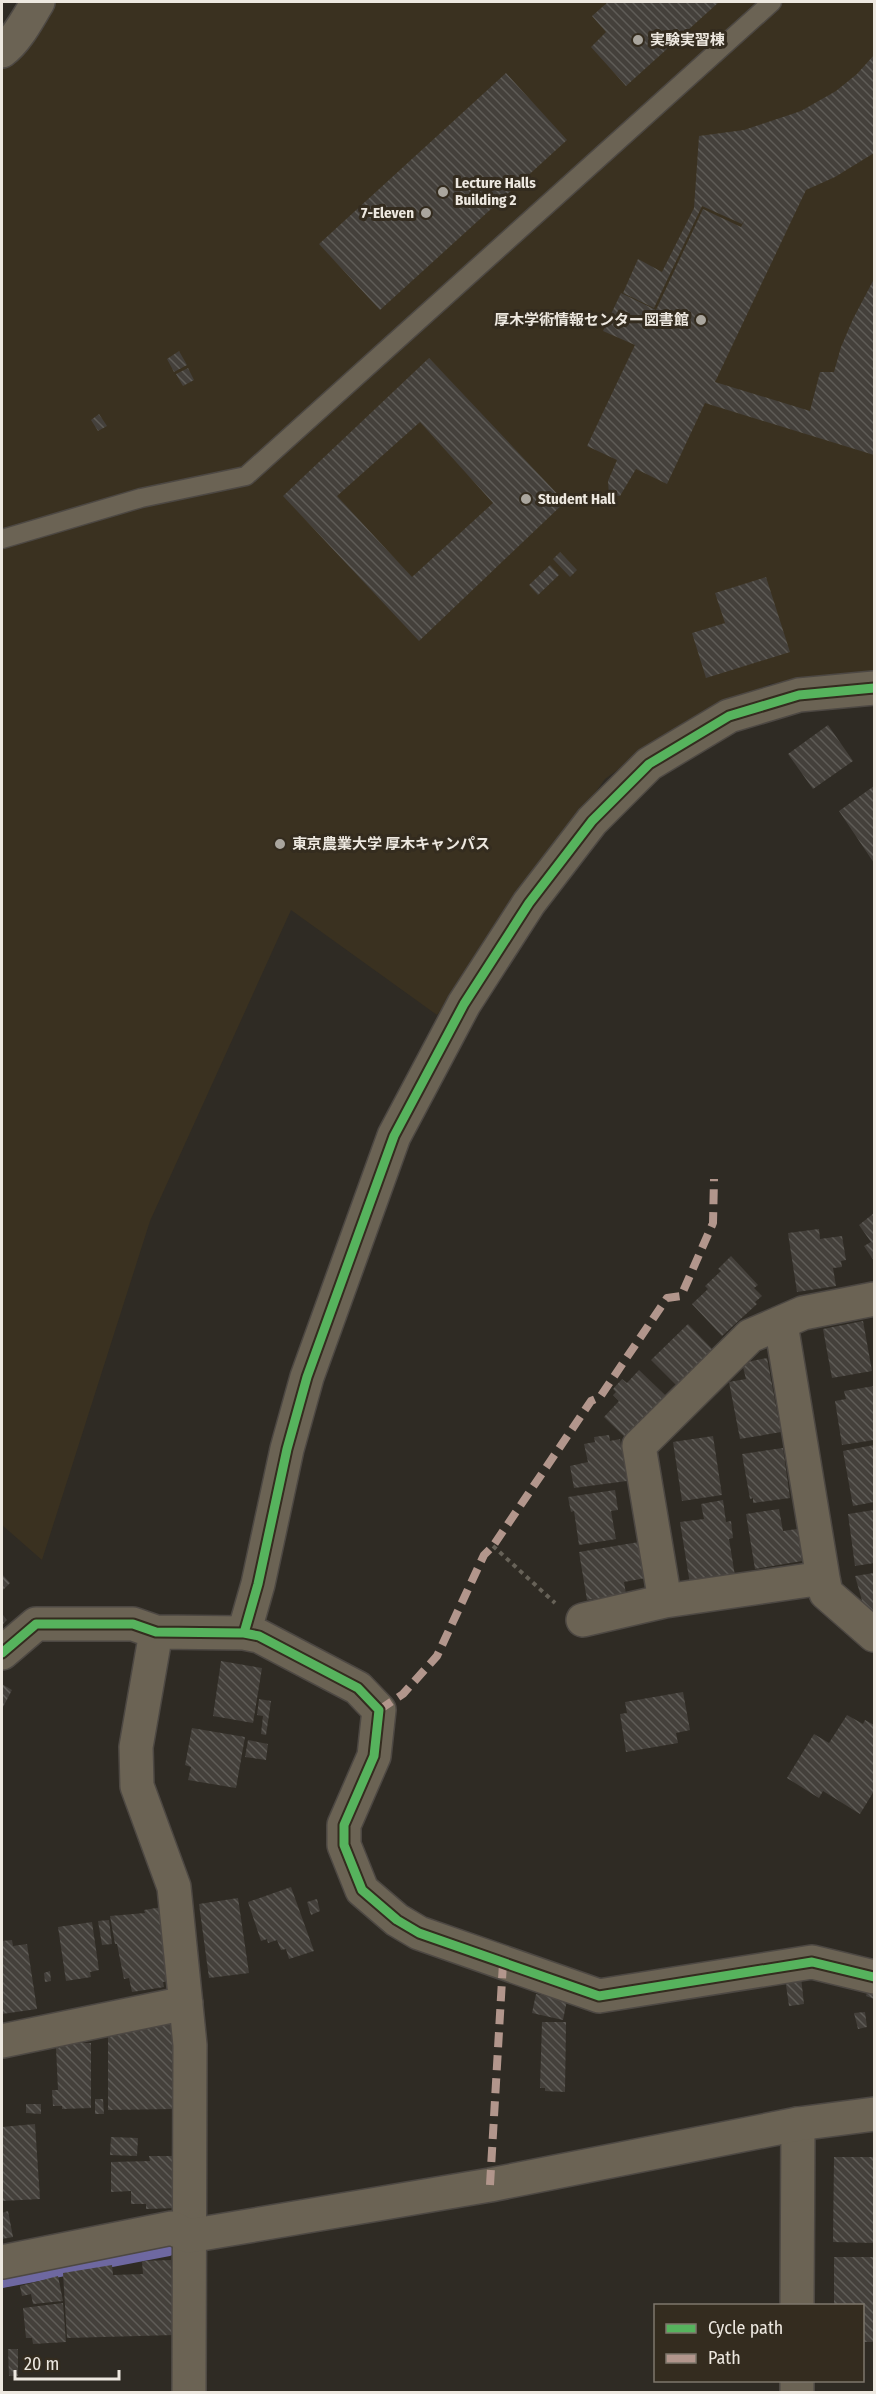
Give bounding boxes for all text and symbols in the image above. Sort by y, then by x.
place label: 実験実習棟 [650,31,725,49]
marker: 実験実習棟 [631,33,645,47]
place label: Lecture Halls Building 2 [455,174,536,209]
marker: Lecture Halls Building 2 [436,185,450,199]
place label: 7-Eleven [361,204,414,222]
marker: 7-Eleven [419,206,433,220]
place label: 厚木学術情報センター図書館 [494,311,689,329]
marker: 厚木学術情報センター図書館 [694,313,708,327]
place label: Student Hall [538,490,616,508]
marker: Student Hall [519,492,533,506]
place label: 東京農業大学 厚木キャンパス [292,835,490,853]
marker: 東京農業大学 厚木キャンパス [273,837,287,851]
legend [654,2304,864,2382]
text: Cycle path [708,2317,783,2339]
scale bar [15,2343,118,2381]
text: Path [708,2347,741,2369]
text: 20 m [24,2353,59,2375]

